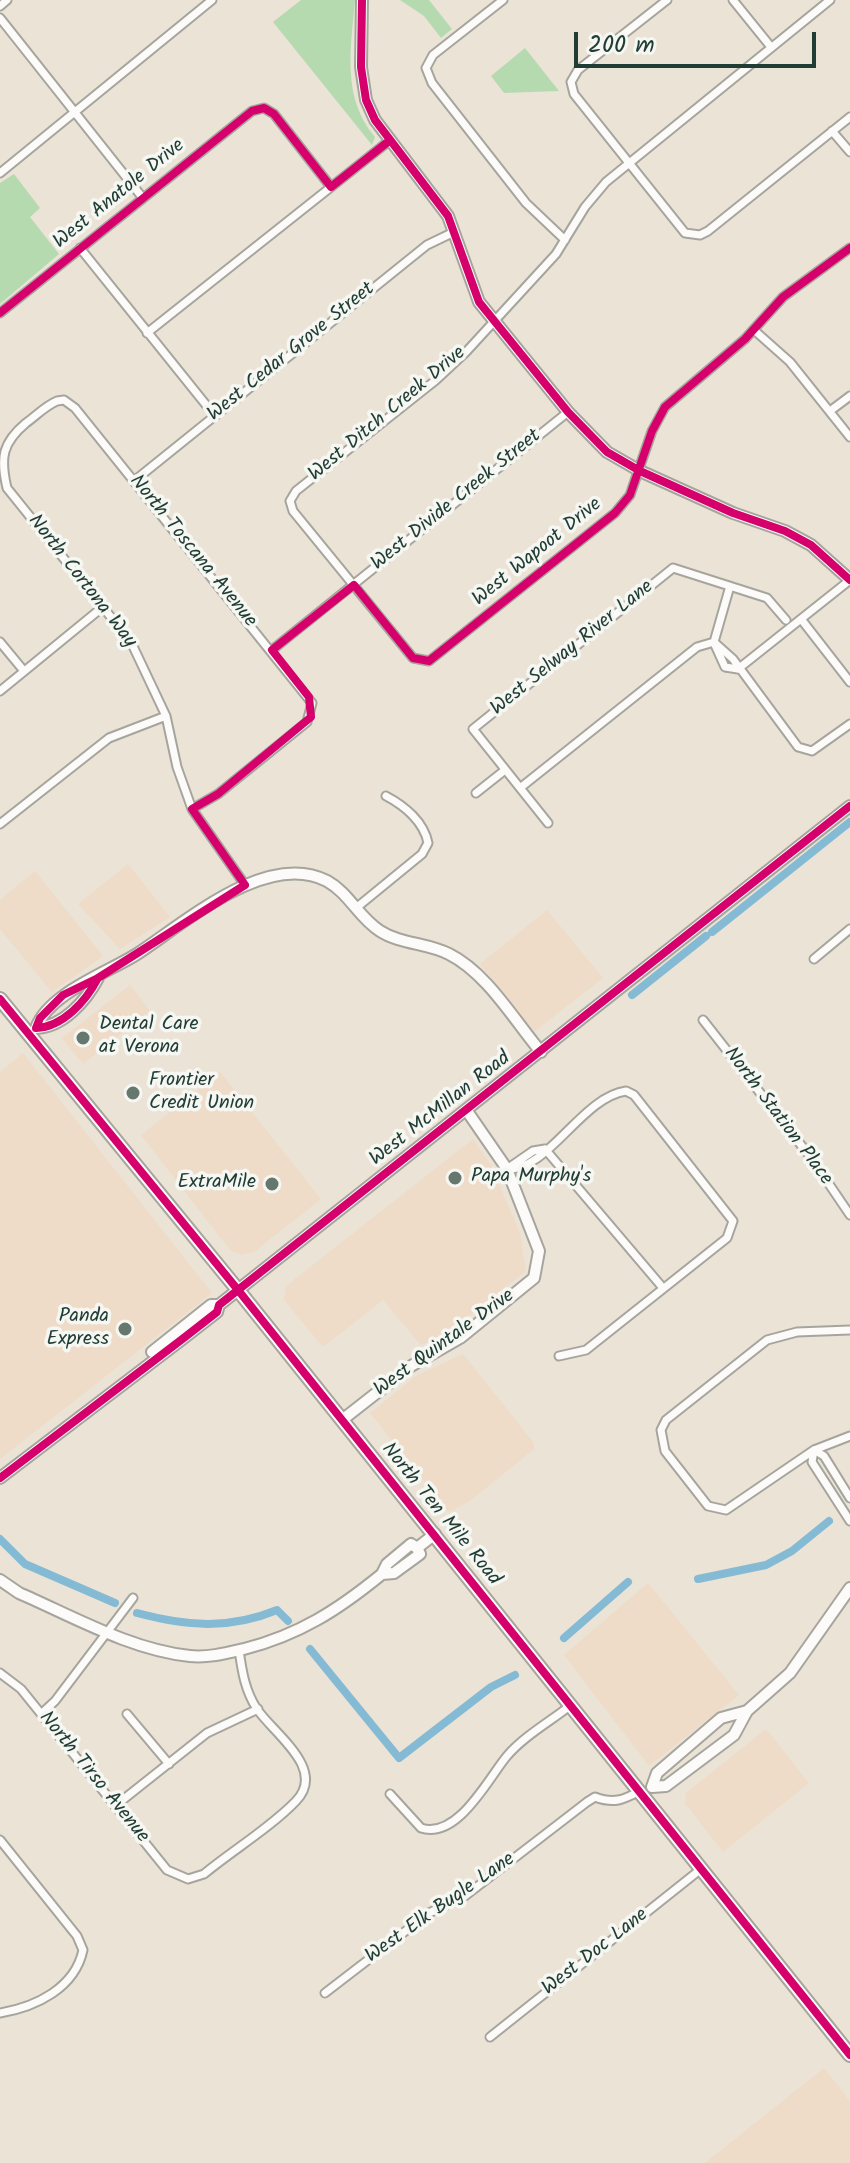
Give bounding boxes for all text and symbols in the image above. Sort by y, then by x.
scale bar [578,16,820,66]
text: 200 m [588,26,655,65]
street label: West Anatole Drive [50,135,190,255]
street label: West Cedar Grove Street [204,278,380,428]
street label: West Ditch Creek Drive [305,342,471,488]
street label: West Divide Creek Street [367,425,547,577]
street label: North Toscana Avenue [123,471,261,633]
street label: West Wapoot Drive [469,494,607,612]
street label: North Cortona Way [21,511,141,653]
street label: West Selway River Lane [487,576,659,722]
place label: Dental Care at Verona [99,1014,199,1061]
marker: Dental Care at Verona [74,1029,92,1047]
street label: North Station Place [717,1043,837,1191]
street label: West McMillan Road [366,1048,516,1172]
place label: Frontier Credit Union [149,1070,254,1117]
marker: Frontier Credit Union [124,1084,142,1102]
place label: Papa Murphy's [471,1166,591,1190]
marker: Papa Murphy's [446,1169,464,1187]
place label: ExtraMile [178,1172,256,1196]
marker: ExtraMile [263,1175,281,1193]
street label: West Quintale Drive [370,1285,520,1403]
place label: Panda Express [47,1306,109,1353]
marker: Panda Express [116,1320,134,1338]
street label: North Ten Mile Road [375,1439,505,1591]
street label: North Tirso Avenue [33,1707,153,1849]
street label: West Elk Bugle Lane [362,1849,520,1969]
street label: West Doc Lane [538,1904,654,2002]

